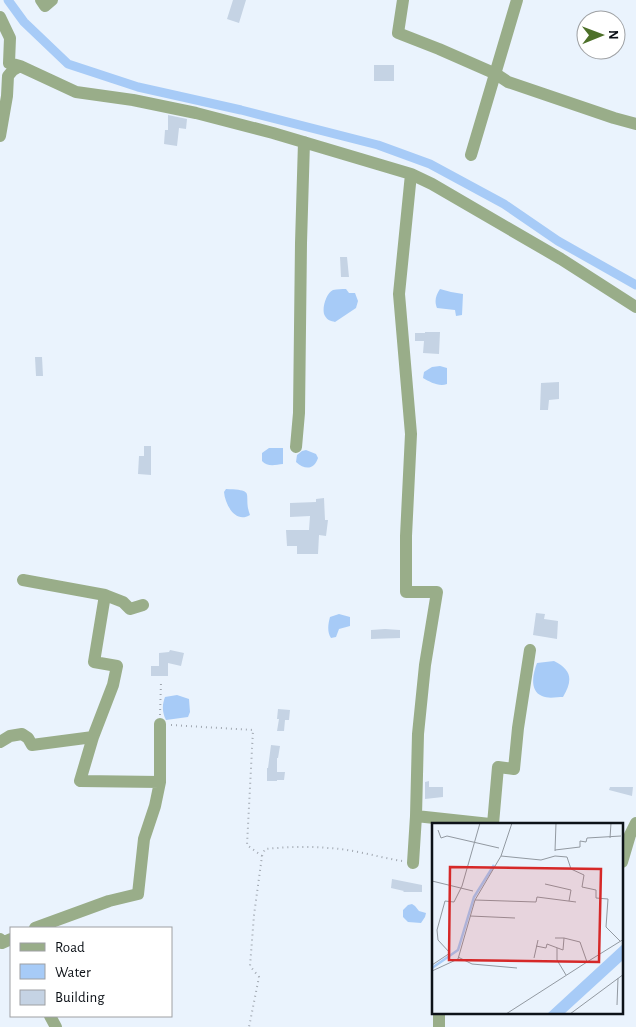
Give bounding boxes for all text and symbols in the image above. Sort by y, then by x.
north arrow [576,10,626,60]
text: N [606,30,620,40]
inset map [432,823,624,1014]
legend [10,927,172,1017]
text: Road [55,940,85,955]
text: Water [55,965,91,980]
text: Building [55,990,105,1005]

